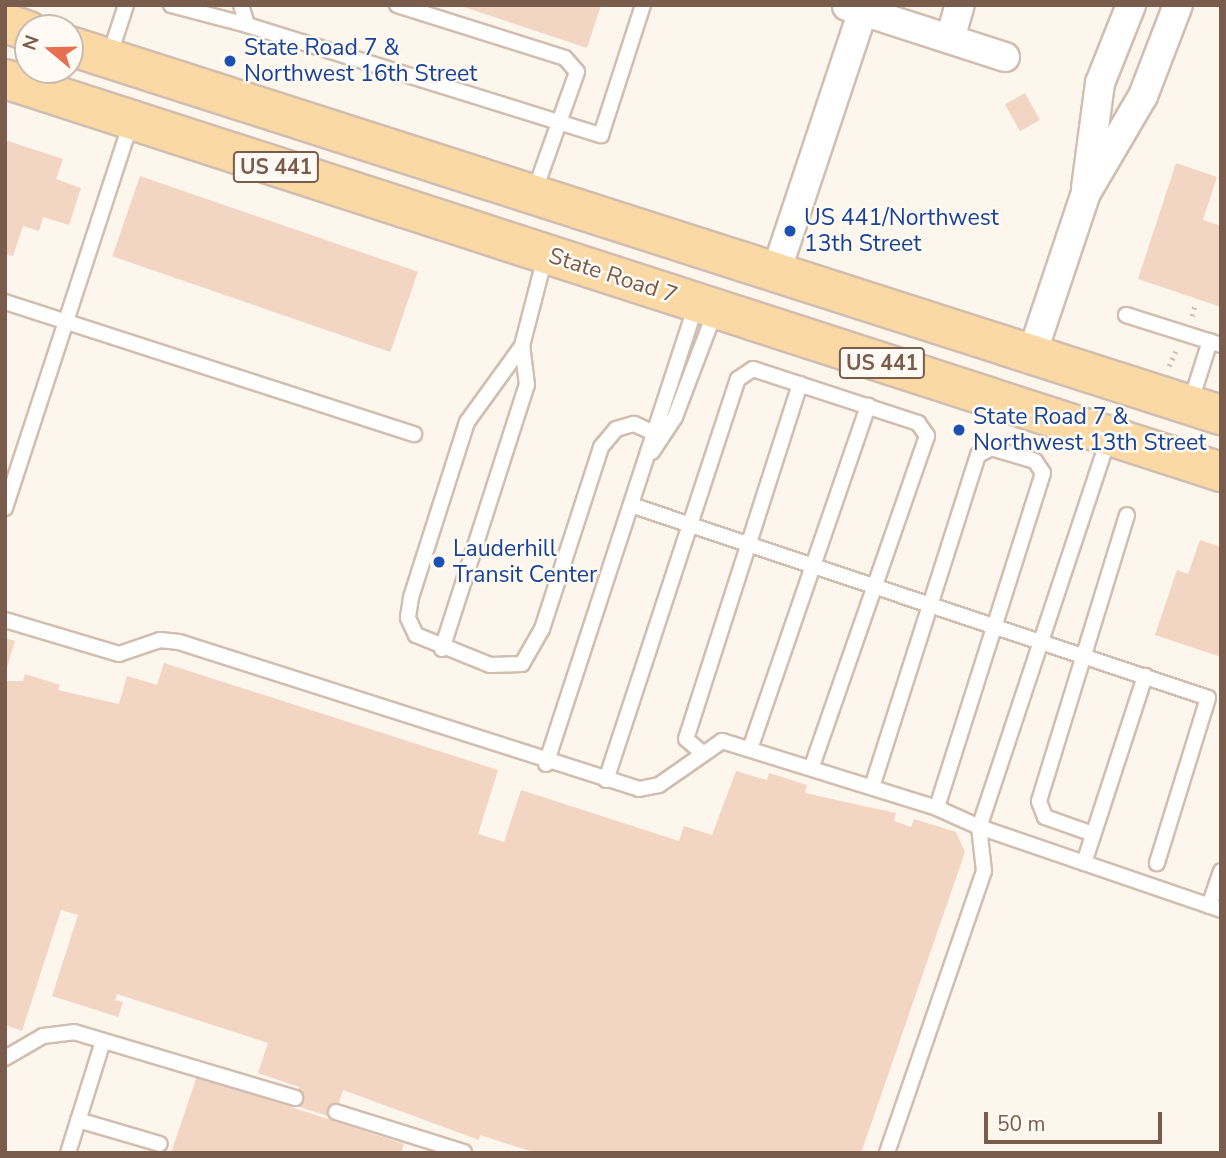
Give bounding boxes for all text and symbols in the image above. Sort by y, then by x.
north arrow [14,14,84,84]
text: N [16,32,46,54]
place label: State Road 7 & Northwest 16th Street [244,34,477,88]
marker: State Road 7 & Northwest 16th Street [222,53,238,69]
road number: US 441 [232,150,320,184]
place label: US 441/Northwest 13th Street [804,204,999,258]
marker: US 441/Northwest 13th Street [782,223,798,239]
street label: State Road 7 [545,242,681,310]
road number: US 441 [838,346,926,380]
place label: State Road 7 & Northwest 13th Street [973,403,1206,457]
marker: State Road 7 & Northwest 13th Street [951,422,967,438]
place label: Lauderhill Transit Center [453,535,597,589]
marker: Lauderhill Transit Center [431,554,447,570]
scale bar [988,1098,1166,1142]
text: 50 m [997,1110,1046,1138]

